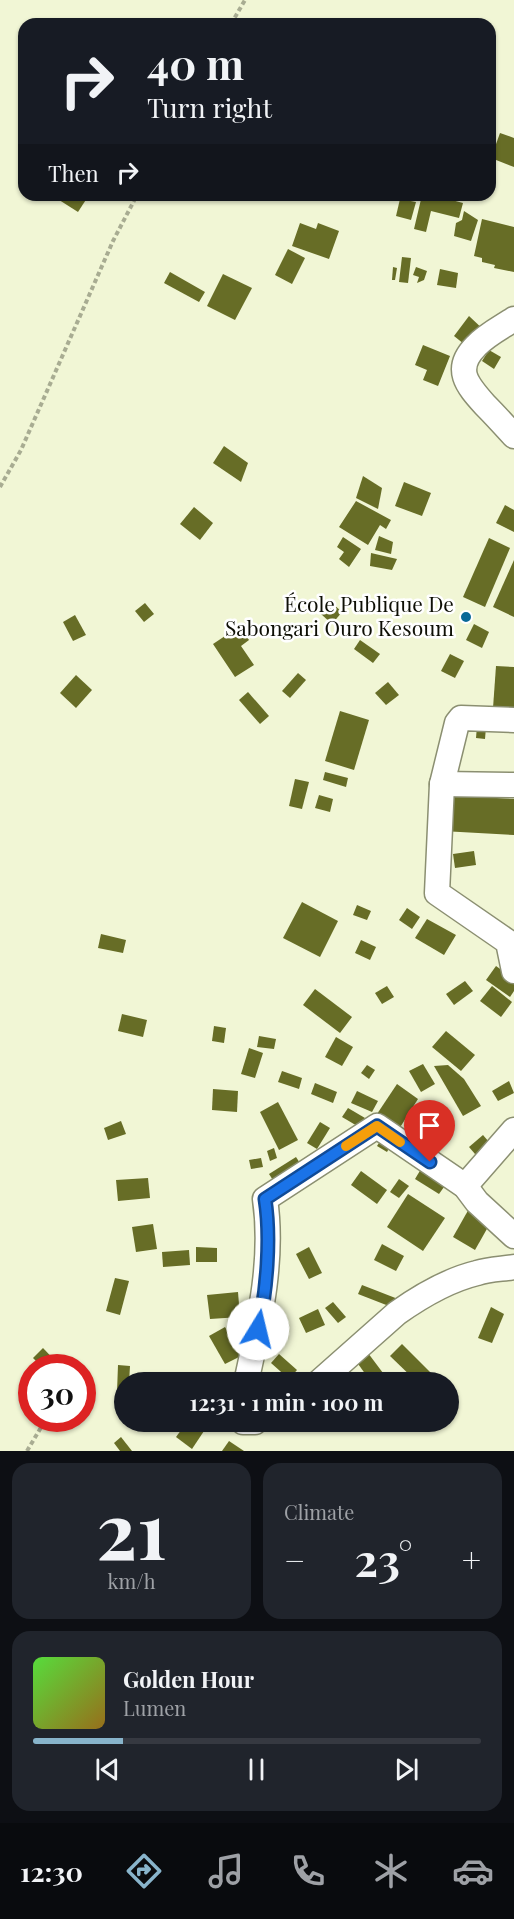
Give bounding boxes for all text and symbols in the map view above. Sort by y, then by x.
text: 40 m [147,35,244,91]
icon: right [48,42,126,120]
text: Turn right [147,89,272,125]
icon: right [111,156,144,189]
text: Then [48,158,99,188]
place label: École Publique De Sabongari Ouro Kesoum [225,589,454,641]
marker: École Publique De Sabongari Ouro Kesoum [459,610,473,624]
pin [404,1100,455,1162]
icon: arrive [413,1109,446,1142]
position arrow [226,1297,290,1361]
speed limit sign: 30 [18,1354,96,1432]
text: 12:31 · 1 min · 100 m [190,1387,383,1417]
text: 21 [96,1476,167,1580]
text: Climate [284,1498,354,1525]
text: 23° [354,1528,413,1588]
text: − [284,1537,305,1581]
text: + [462,1537,481,1581]
text: km/h [108,1567,155,1594]
text: Golden Hour [123,1664,254,1694]
text: Lumen [123,1694,186,1721]
icon: previous [91,1753,124,1786]
icon: pause [240,1753,273,1786]
icon: next [390,1753,423,1786]
icon: directions [123,1850,165,1892]
icon: music [205,1850,247,1892]
icon: phone [287,1850,329,1892]
icon: climate [370,1850,412,1892]
icon: car [452,1850,494,1892]
text: 12:30 [20,1853,83,1889]

